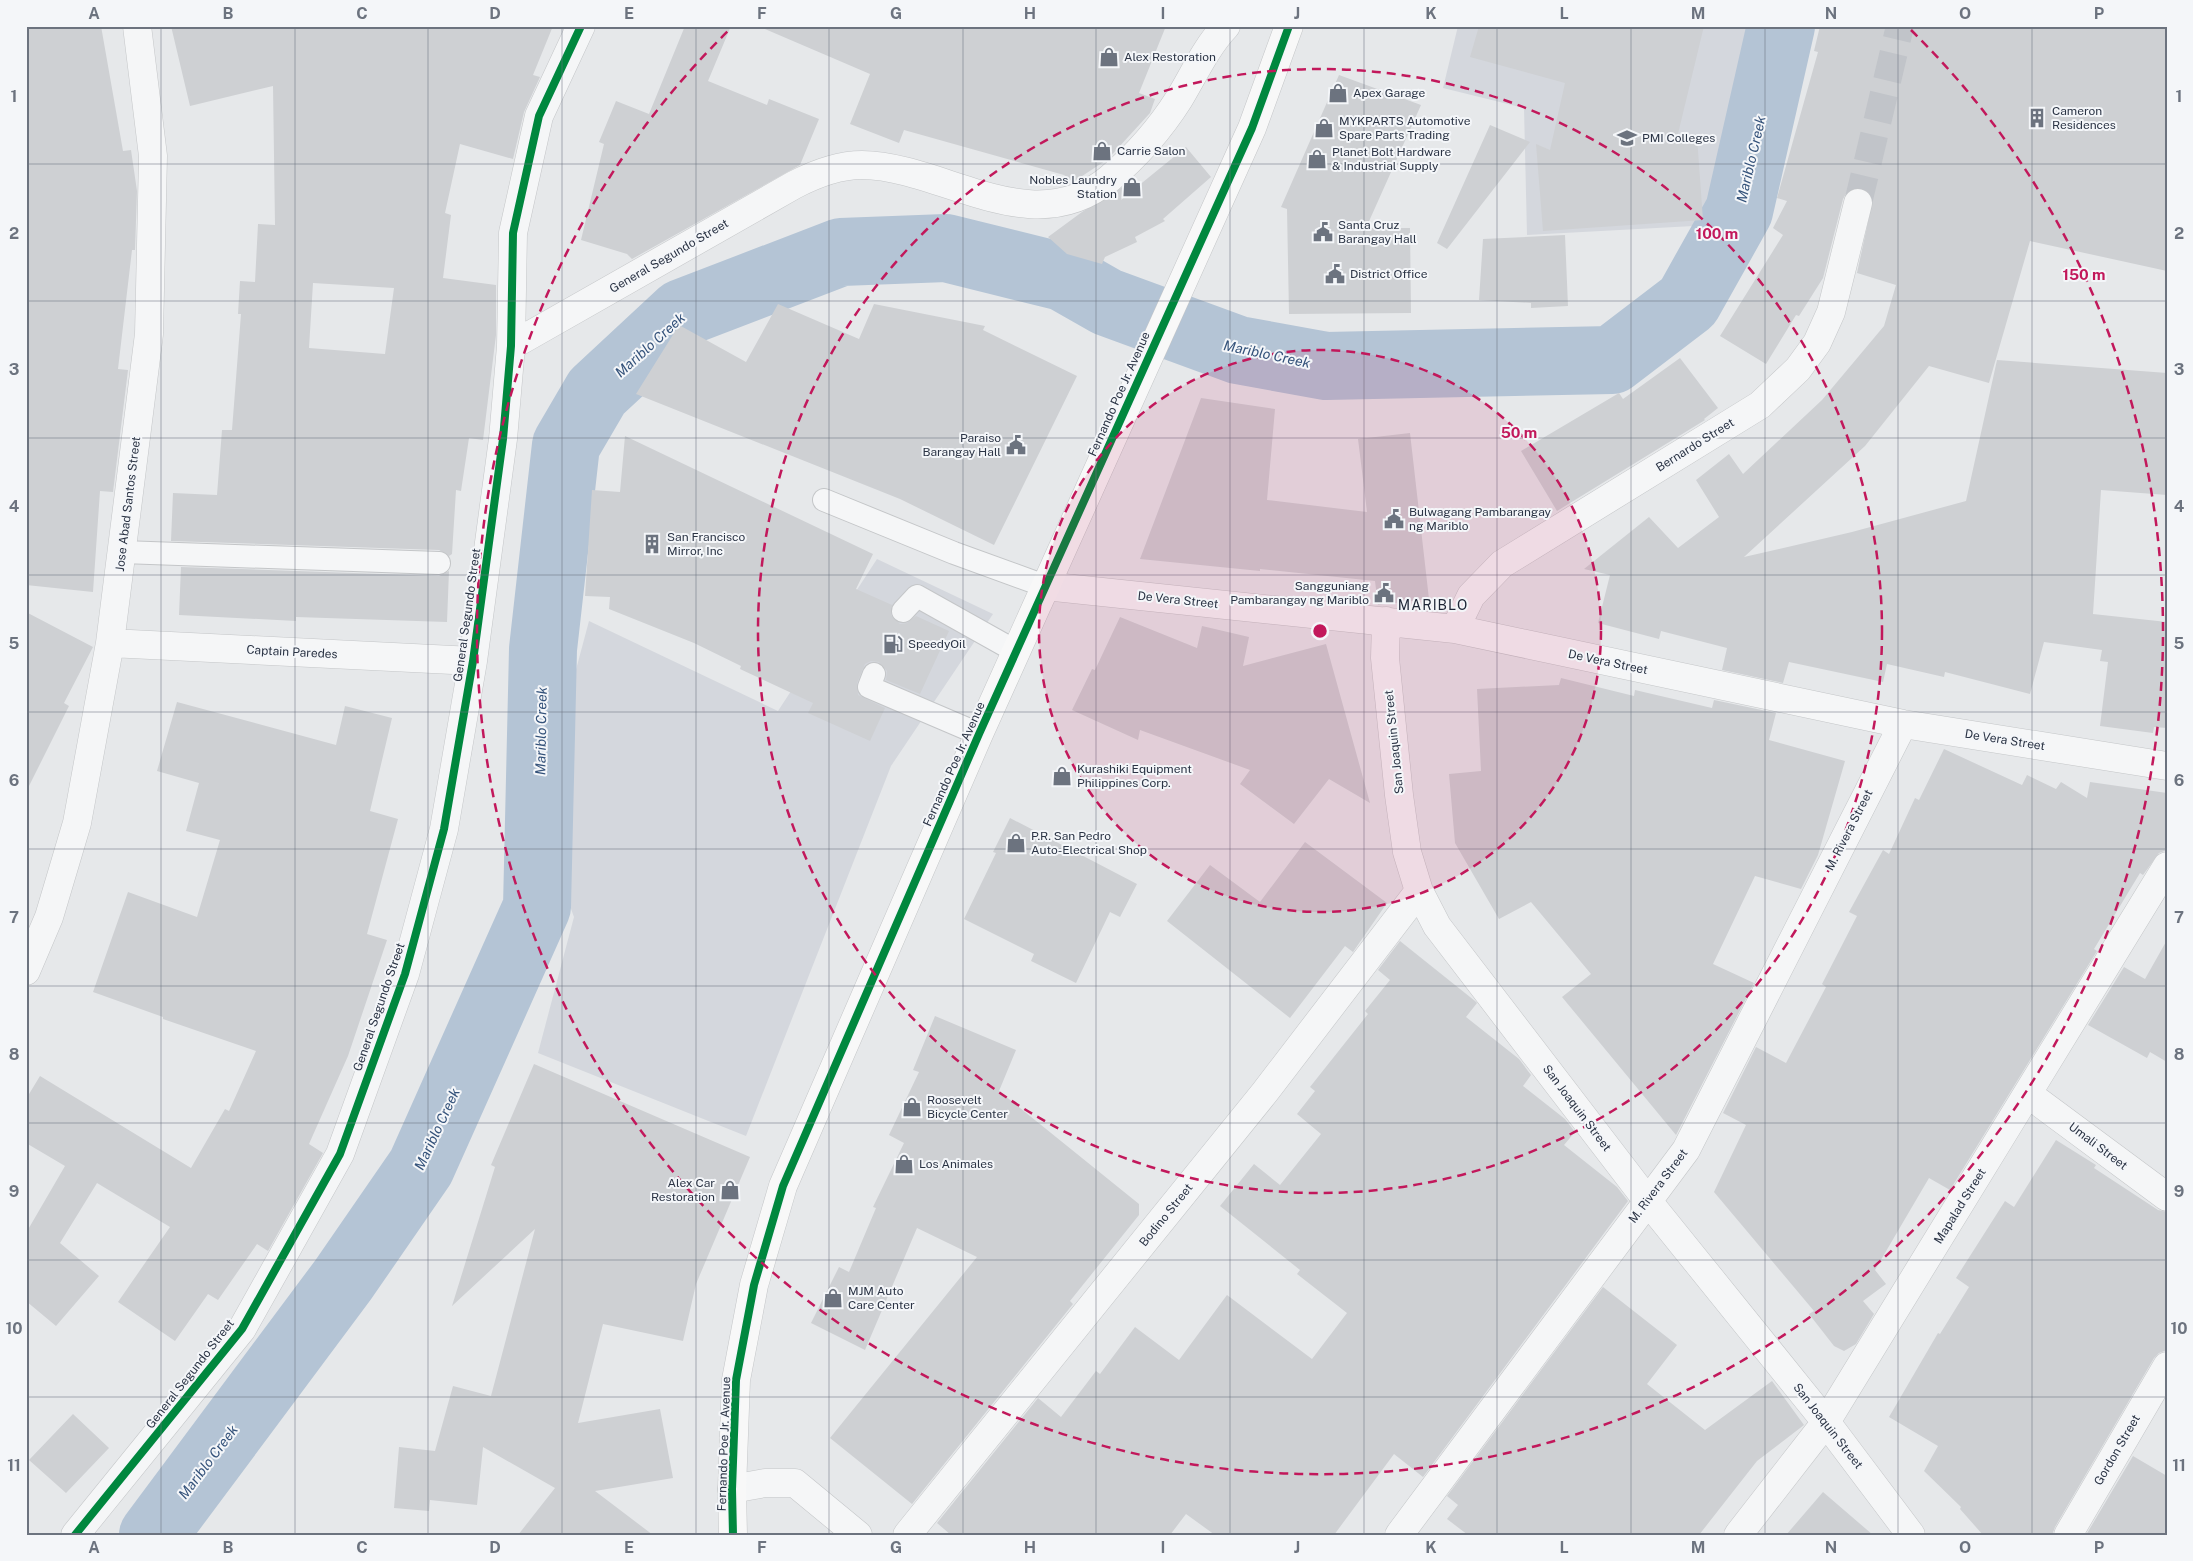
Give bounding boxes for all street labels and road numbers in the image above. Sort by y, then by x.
street label: General Segundo Street [607,216,731,296]
street label: Fernando Poe Jr. Avenue [1085,329,1153,458]
street label: Bernardo Street [1653,415,1737,475]
street label: Jose Abad Santos Street [113,435,143,572]
street label: General Segundo Street [451,547,483,683]
street label: De Vera Street [1137,589,1219,611]
street label: Captain Paredes [246,643,338,661]
street label: De Vera Street [1567,647,1649,677]
street label: San Joaquin Street [1382,689,1406,795]
street label: Fernando Poe Jr. Avenue [920,699,988,828]
street label: De Vera Street [1964,727,2046,753]
street label: M. Rivera Street [1823,787,1876,873]
street label: General Segundo Street [350,941,408,1073]
street label: San Joaquin Street [1540,1062,1614,1154]
street label: Umali Street [2066,1119,2130,1173]
street label: M. Rivera Street [1626,1146,1691,1226]
street label: Mapalad Street [1931,1165,1989,1246]
street label: Bodino Street [1136,1181,1196,1249]
street label: General Segundo Street [143,1316,237,1431]
street label: Fernando Poe Jr. Avenue [715,1376,733,1512]
street label: San Joaquin Street [1790,1380,1866,1472]
street label: Gordon Street [2091,1412,2143,1488]

